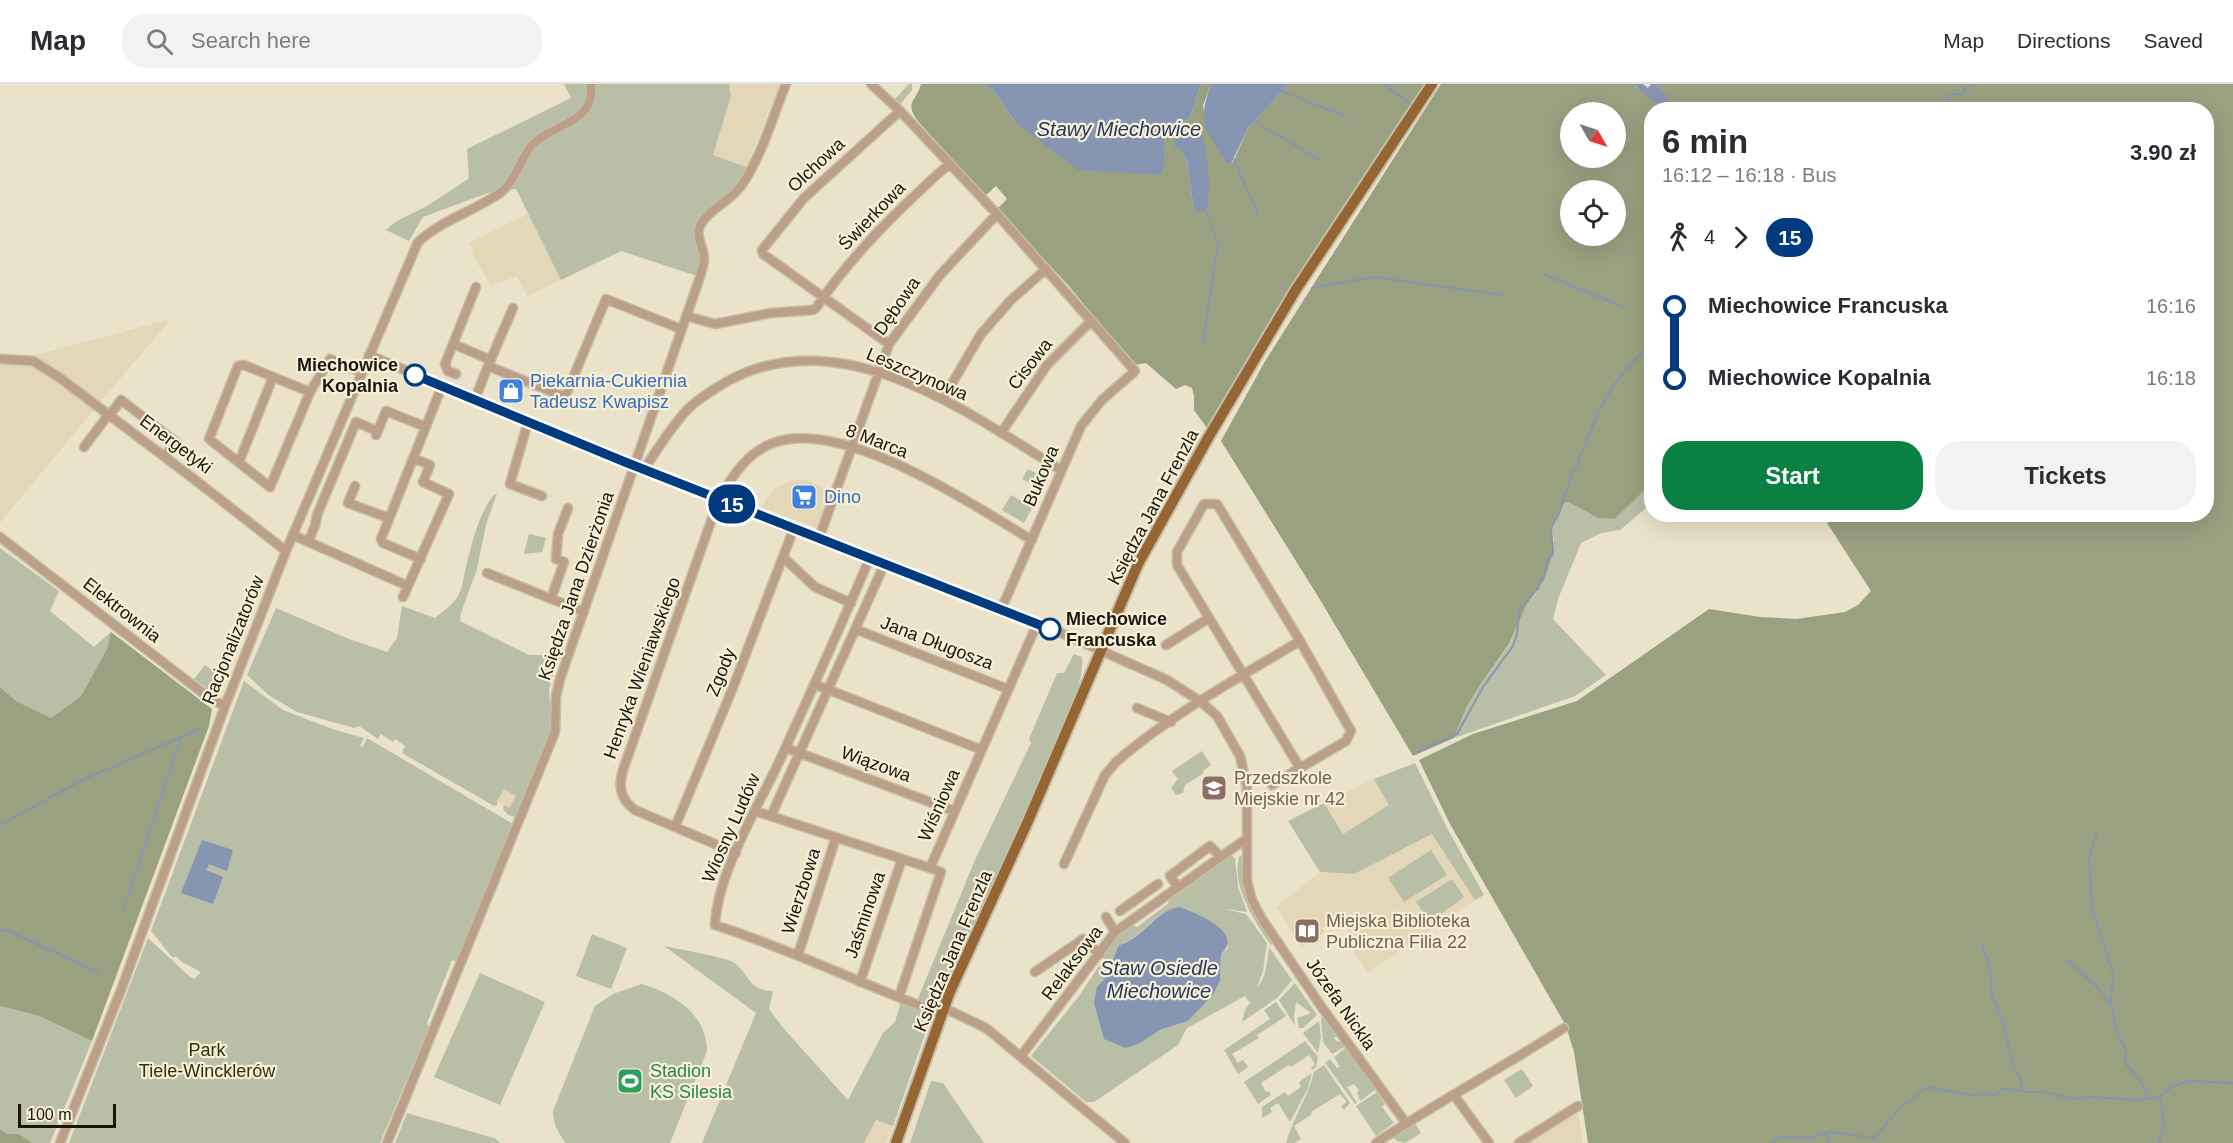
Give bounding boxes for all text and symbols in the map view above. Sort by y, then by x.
search box [122,14,542,68]
text: Map [30,25,86,56]
icon: search [143,25,176,58]
text: Search here [191,28,311,53]
text: Map [1943,29,1984,52]
text: Directions [2017,29,2110,52]
text: Saved [2143,29,2203,52]
north arrow [1560,102,1626,168]
map controls [1560,102,1626,246]
water label: Stawy Miechowice [1037,118,1201,140]
text: 6 min [1662,123,1748,160]
street label: Olchowa [784,133,849,196]
text: 3.90 zł [2130,140,2196,165]
text: 16:12 – 16:18 · Bus [1662,164,1837,186]
street label: Świerkowa [834,176,910,254]
button: locate [1560,180,1626,246]
icon: walk [1662,221,1695,254]
icon: forward [1724,221,1757,254]
text: 4 [1704,226,1715,248]
text: 15 [1778,226,1801,249]
street label: Dębowa [870,272,925,339]
text: Miechowice Francuska [1708,293,1948,318]
text: 16:16 [2146,295,2196,317]
street label: Cisowa [1004,334,1057,393]
street label: Leszczynowa [863,344,972,405]
place label: Miechowice Kopalnia [297,355,399,396]
marker: Miechowice Kopalnia [404,364,426,386]
text: Miechowice Kopalnia [1708,365,1931,390]
text: 16:18 [2146,367,2196,389]
place label: Piekarnia-Cukiernia Tadeusz Kwapisz [530,371,688,412]
shop icon: Piekarnia-Cukiernia Tadeusz Kwapisz [496,376,526,406]
street label: Energetyki [136,410,216,478]
street label: 8 Marca [843,420,912,462]
street label: Księdza Jana Frenzla [1104,425,1203,588]
button: Start [1662,441,1923,510]
button: Tickets [1935,441,2196,510]
street label: Bukowa [1019,442,1063,509]
supermarket icon: Dino [789,482,819,512]
line badge: 15 [705,484,759,524]
place label: Dino [824,487,861,507]
street label: Księdza Jana Dzierżonia [534,488,618,683]
text: 15 [720,493,744,516]
street label: Racjonalizatorów [198,572,268,707]
street label: Elektrownia [79,573,166,647]
street label: Henryka Wieniawskiego [600,574,684,762]
place label: Miechowice Francuska [1066,609,1167,650]
street label: Jana Długosza [878,612,997,674]
marker: Miechowice Francuska [1039,618,1061,640]
street label: Zgody [702,645,740,699]
street label: Wiązowa [838,742,915,786]
street label: Wiśniowa [914,765,964,844]
place label: Przedszkole Miejskie nr 42 [1234,768,1345,809]
street label: Wiosny Ludów [698,770,764,886]
school or university icon: Przedszkole Miejskie nr 42 [1199,773,1229,803]
street label: Wierzbowa [778,845,825,936]
street label: Księdza Jana Frenzla [910,867,996,1035]
street label: Jaśminowa [841,868,889,961]
place label: Miejska Biblioteka Publiczna Filia 22 [1326,911,1471,952]
library icon: Miejska Biblioteka Publiczna Filia 22 [1292,916,1322,946]
street label: Relaksowa [1038,921,1107,1004]
street label: Józefa Nickla [1302,954,1380,1054]
water label: Staw Osiedle Miechowice [1100,957,1218,1002]
park label: Park Tiele-Wincklerów [139,1040,276,1081]
place label: Stadion KS Silesia [650,1061,733,1102]
sports icon: Stadion KS Silesia [615,1066,645,1096]
scale bar [18,1101,116,1128]
text: 100 m [27,1106,71,1123]

